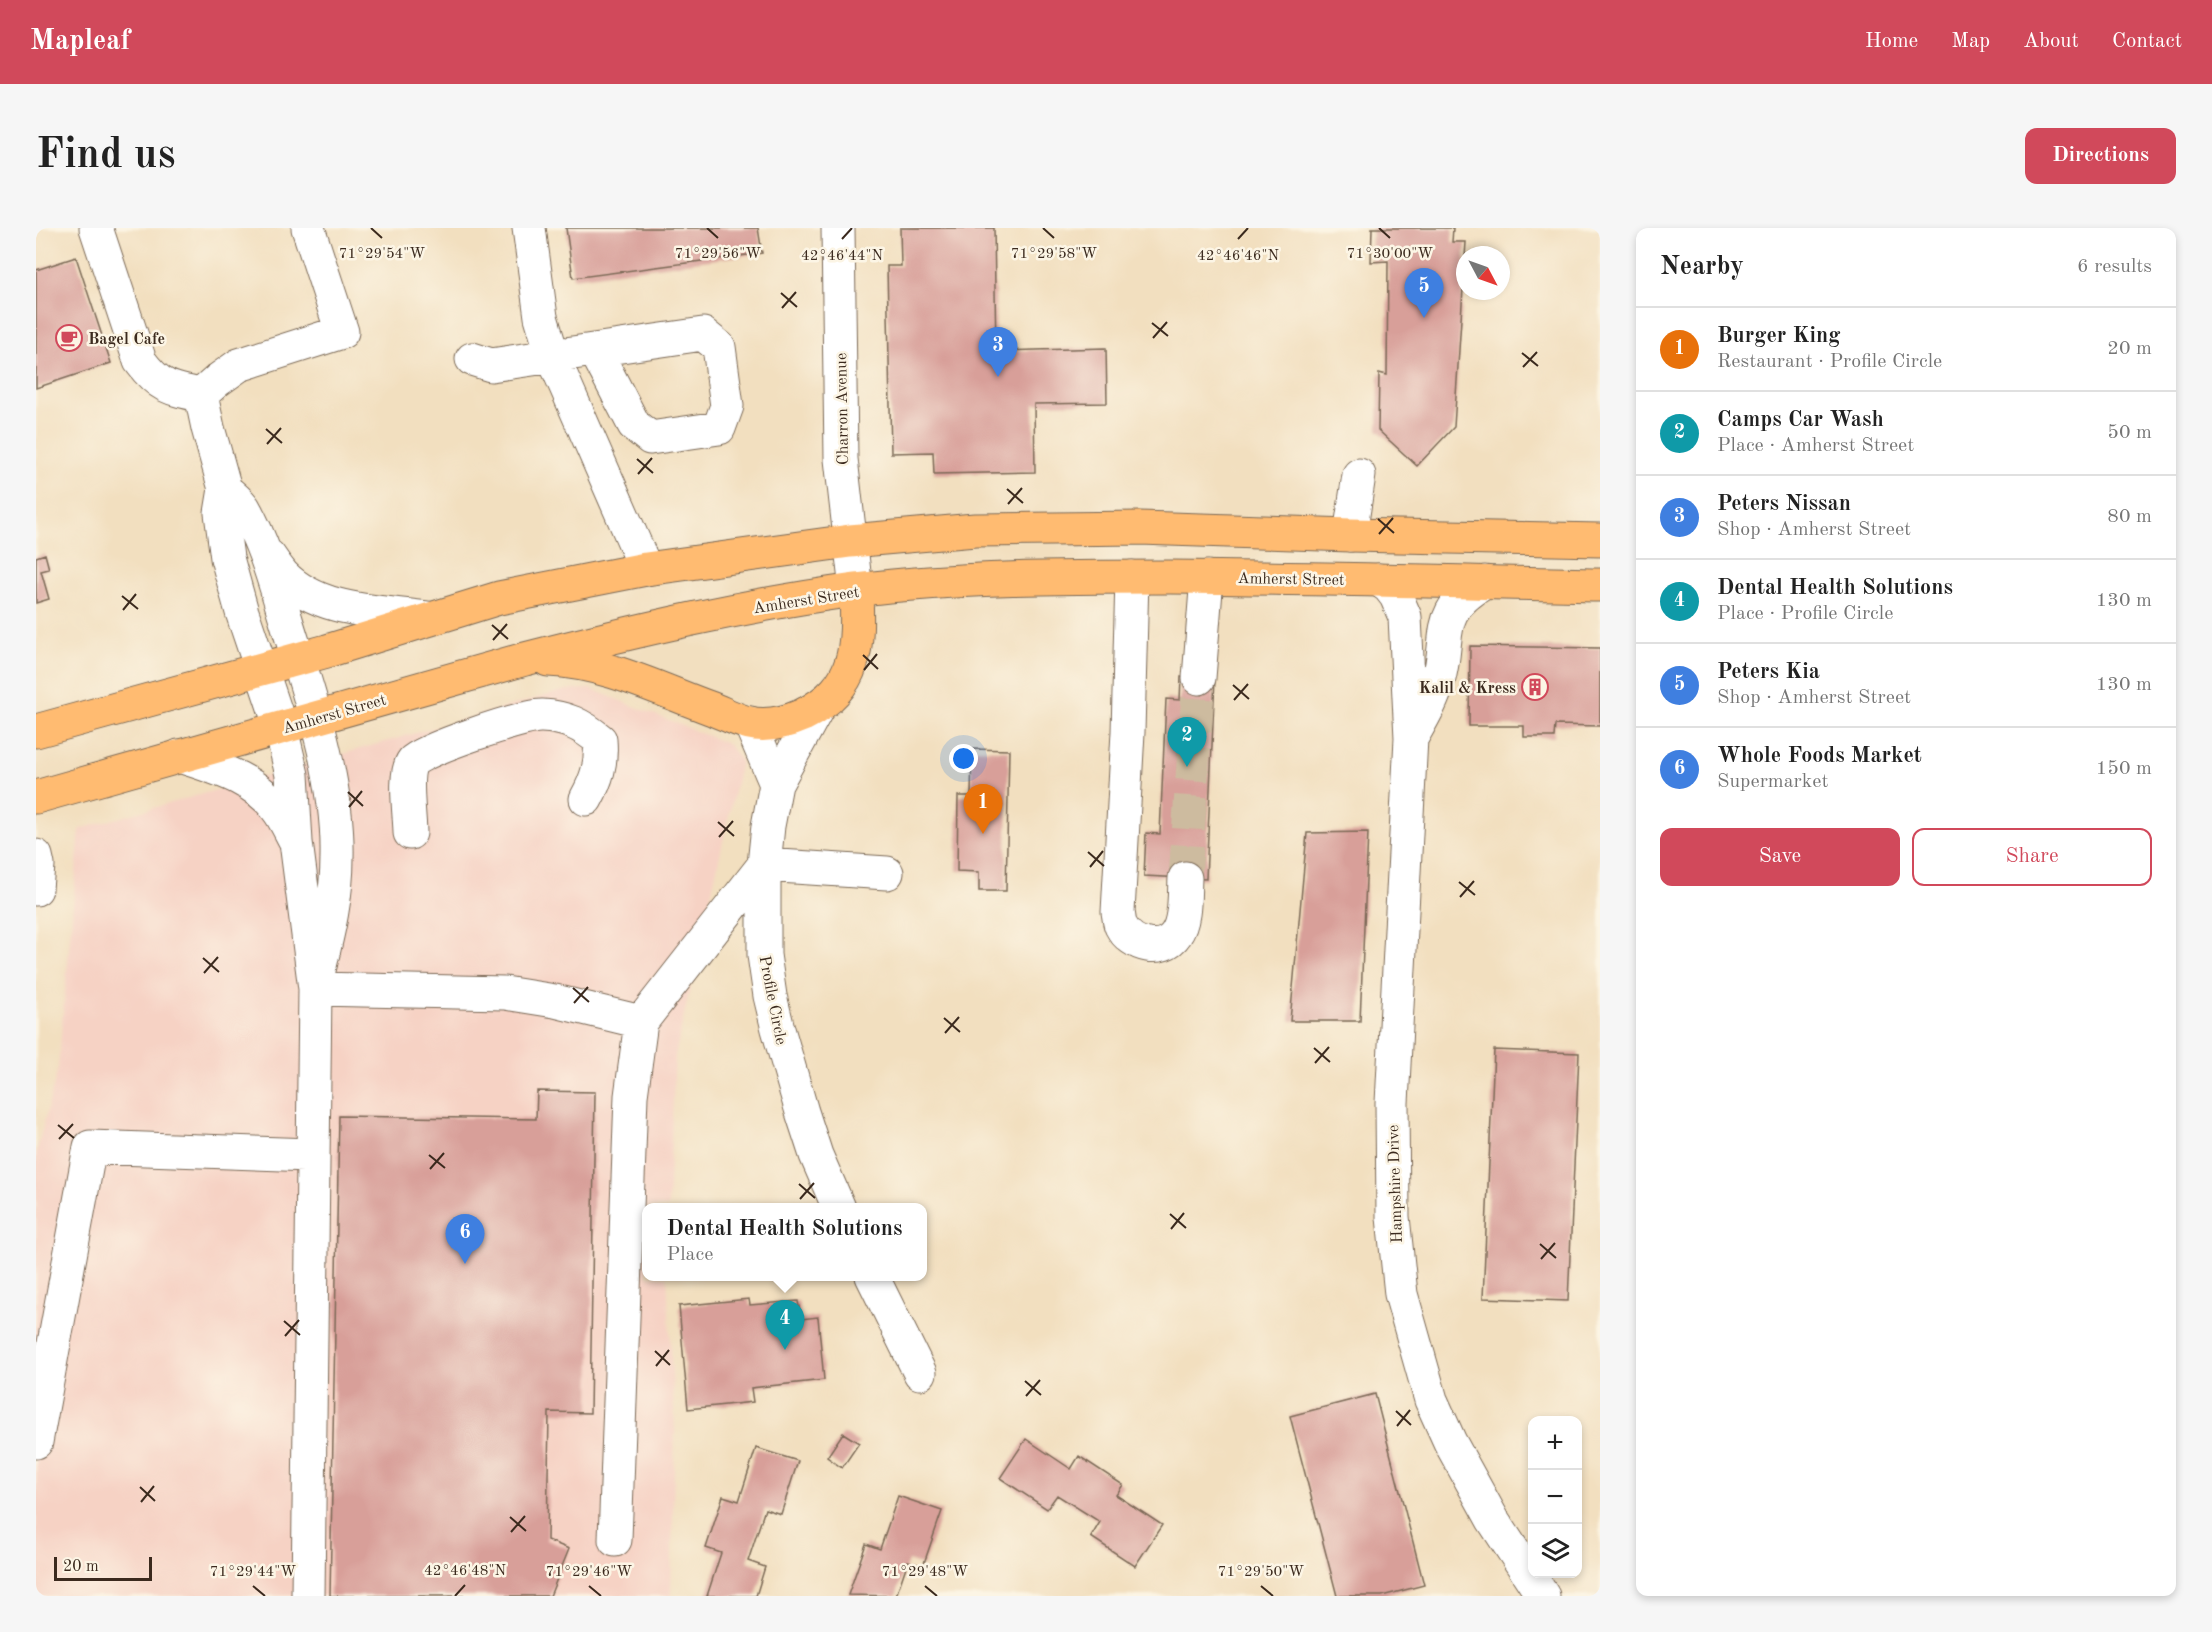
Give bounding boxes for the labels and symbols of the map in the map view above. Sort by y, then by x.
north arrow [1456,246,1510,300]
text: 71°29'54"W [339,247,425,262]
text: 71°29'56"W [675,247,761,262]
text: 71°29'58"W [1011,247,1097,262]
text: 71°30'00"W [1347,247,1433,262]
text: 42°46'44"N [801,249,883,264]
text: 42°46'46"N [1197,249,1279,264]
pin: 5 [1404,268,1444,318]
cafe icon: Bagel Cafe [54,323,84,353]
pin: 3 [978,328,1018,377]
place label: Bagel Cafe [88,332,165,348]
street label: Charron Avenue [834,353,852,465]
street label: Amherst Street [1237,571,1345,589]
street label: Amherst Street [752,585,861,617]
building icon: Kalil & Kress [1520,672,1550,702]
place label: Kalil & Kress [1419,681,1516,697]
street label: Amherst Street [281,692,389,737]
pin: 2 [1168,718,1206,767]
your location [949,744,978,773]
pin: 1 [964,784,1002,834]
street label: Profile Circle [756,955,789,1046]
street label: Hampshire Drive [1386,1125,1406,1243]
pin: 6 [446,1214,484,1264]
pin: 4 [766,1300,804,1350]
scale bar [54,1554,152,1582]
text: 42°46'48"N [424,1564,506,1579]
text: 71°29'44"W [210,1565,296,1580]
text: 71°29'46"W [546,1565,632,1580]
text: 71°29'48"W [882,1565,968,1580]
text: 71°29'50"W [1218,1565,1304,1580]

